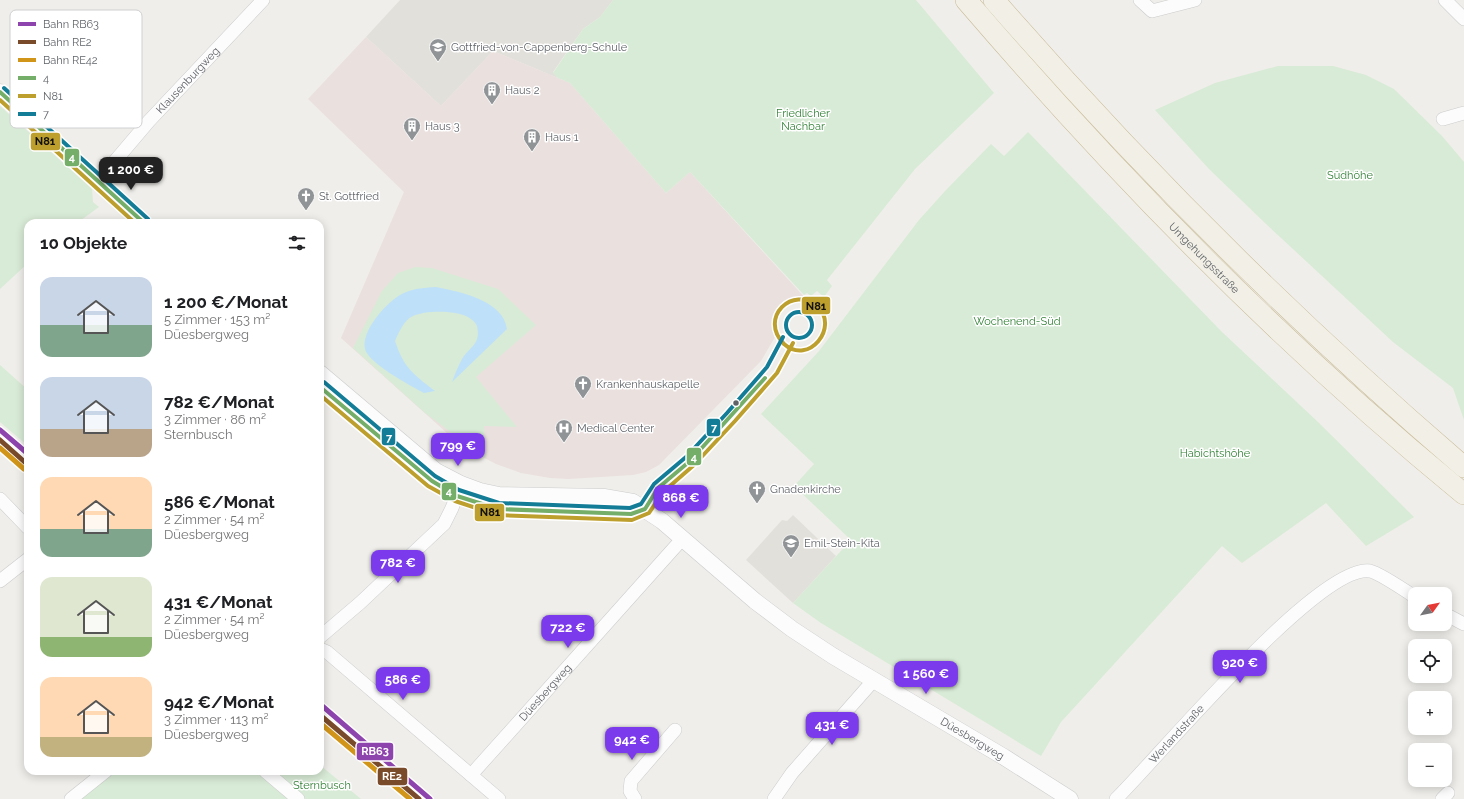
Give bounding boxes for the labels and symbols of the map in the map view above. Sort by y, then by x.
legend [10,10,142,128]
text: Bahn RB63 [43,18,99,31]
text: Bahn RE2 [43,36,92,49]
school or university icon: Gottfried-von-Cappenberg-Schule [428,37,448,62]
place label: Gottfried-von-Cappenberg-Schule [451,41,628,54]
street label: Klausenburgweg [153,44,222,116]
text: Bahn RE42 [43,54,98,67]
text: 4 [43,72,49,85]
building icon: Haus 2 [482,80,502,105]
place label: Haus 2 [505,84,540,97]
text: N81 [43,90,63,103]
park label: Friedlicher Nachbar [776,107,830,133]
text: 7 [43,108,49,121]
building icon: Haus 3 [402,116,422,141]
place label: Haus 3 [425,120,460,133]
building icon: Haus 1 [522,127,542,152]
place label: Haus 1 [545,131,579,144]
line badge: N81 [30,132,61,151]
text: N81 [35,135,56,148]
line badge: 4 [64,148,80,167]
text: 4 [69,151,75,164]
pin: 1 200 € [94,157,168,191]
park label: Südhöhe [1327,169,1373,182]
church icon: St. Gottfried [296,186,316,211]
place label: St. Gottfried [319,190,379,203]
street label: Umgehungsstraße [1166,220,1243,296]
line badge: N81 [801,296,831,315]
text: N81 [806,300,827,313]
park label: Wochenend-Süd [973,315,1061,328]
church icon: Krankenhauskapelle [573,374,593,399]
place label: Krankenhauskapelle [596,378,700,391]
unlabelled marker [731,398,741,408]
hospital icon: Medical Center [554,418,574,443]
line badge: 7 [706,418,721,437]
text: 7 [711,421,718,434]
place label: Medical Center [577,422,654,435]
line badge: 7 [381,427,396,446]
text: 7 [386,431,393,444]
pin: 799 € [430,433,486,467]
line badge: 4 [686,447,702,466]
park label: Habichtshöhe [1180,447,1251,460]
text: 4 [691,451,697,464]
church icon: Gnadenkirche [747,479,767,504]
line badge: 4 [441,482,457,501]
place label: Gnadenkirche [770,483,841,496]
text: 4 [446,485,452,498]
pin: 868 € [653,485,709,519]
line badge: N81 [474,503,505,522]
text: N81 [480,506,501,519]
school or university icon: Emil-Stein-Kita [781,533,801,558]
place label: Emil-Stein-Kita [804,537,880,550]
pin: 782 € [370,550,426,584]
north arrow [1408,587,1452,631]
pin: 722 € [540,615,596,649]
pin: 920 € [1212,650,1268,684]
street label: Düesbergweg [516,661,574,723]
pin: 1 560 € [889,661,963,695]
pin: 586 € [375,667,431,701]
street label: Werlandstraße [1146,701,1207,766]
pin: 431 € [804,712,860,746]
street label: Düesbergweg [938,714,1007,762]
pin: 942 € [604,727,660,761]
line badge: RB63 [356,742,394,761]
text: RB63 [361,745,389,758]
line badge: RE2 [377,767,408,786]
text: RE2 [382,770,402,783]
park label: Sternbusch [293,779,351,792]

